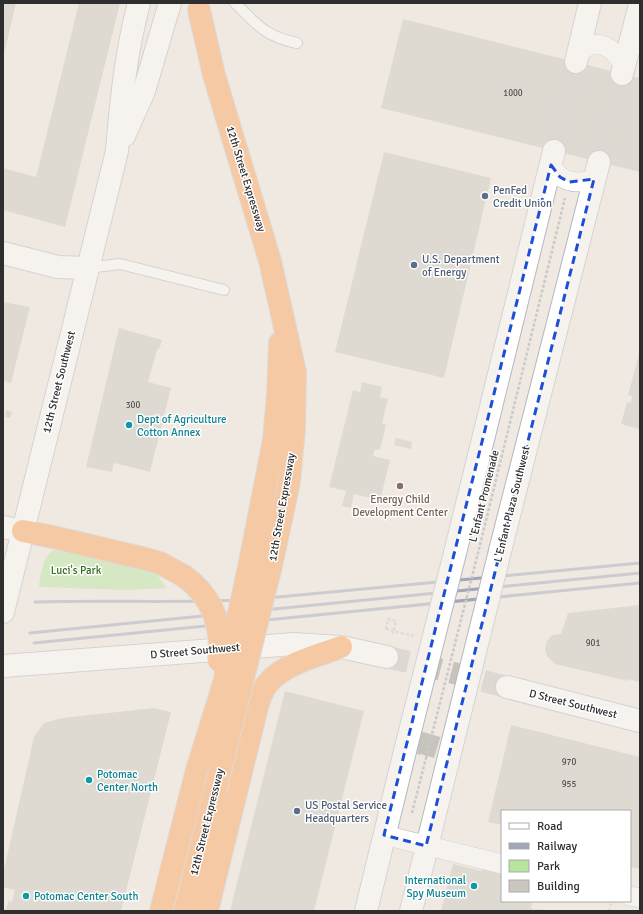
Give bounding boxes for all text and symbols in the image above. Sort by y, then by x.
house number: 1000 [503,88,523,99]
street label: 12th Street Expressway [224,125,269,234]
place label: PenFed Credit Union [493,184,552,210]
marker: PenFed Credit Union [480,191,490,201]
place label: U.S. Department of Energy [422,253,500,279]
marker: U.S. Department of Energy [409,260,419,270]
street label: 12th Street Southwest [40,329,78,434]
house number: 300 [126,400,140,411]
place label: Dept of Agriculture Cotton Annex [137,413,227,439]
marker: Dept of Agriculture Cotton Annex [124,420,134,430]
street label: L'Enfant Plaza Southwest [491,444,533,563]
street label: L'Enfant Promenade [466,449,502,543]
street label: 12th Street Expressway [266,451,298,562]
marker: Energy Child Development Center [395,481,405,491]
place label: Energy Child Development Center [352,493,448,519]
park label: Luci's Park [51,564,102,577]
house number: 901 [586,638,600,649]
street label: D Street Southwest [150,641,241,661]
street label: D Street Southwest [528,687,618,721]
house number: 970 [562,757,576,768]
street label: 12th Street Expressway [187,766,227,877]
place label: Potomac Center North [97,768,158,794]
marker: Potomac Center North [84,775,94,785]
house number: 955 [562,779,576,790]
place label: US Postal Service Headquarters [305,799,387,825]
marker: US Postal Service Headquarters [292,806,302,816]
legend [501,810,631,902]
text: Road [537,819,563,834]
text: Railway [537,839,577,854]
text: Park [537,859,560,874]
place label: International Spy Museum [405,874,466,900]
text: Building [537,879,580,894]
marker: International Spy Museum [469,881,479,891]
place label: Potomac Center South [34,890,138,903]
marker: Potomac Center South [21,891,31,901]

